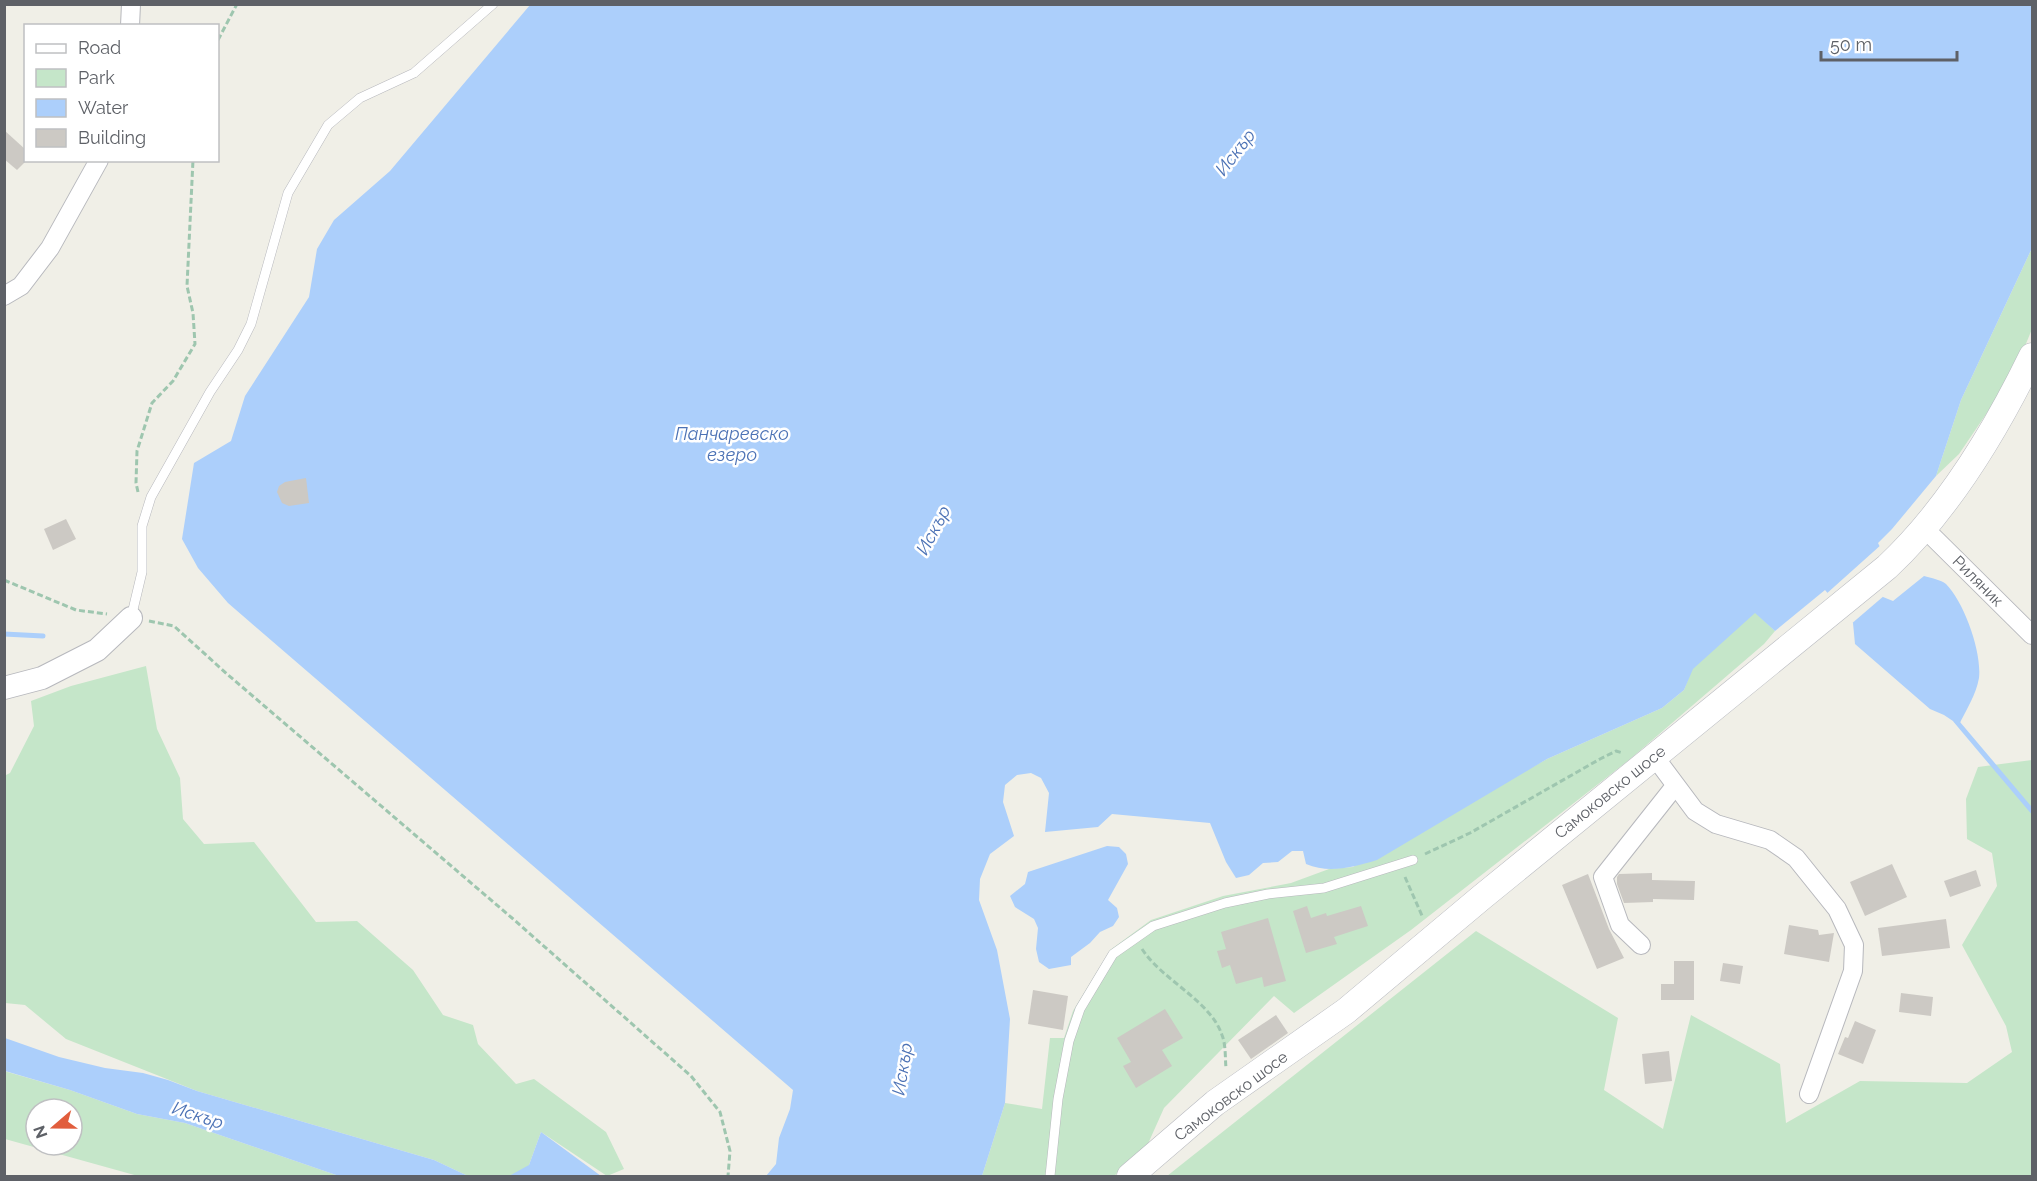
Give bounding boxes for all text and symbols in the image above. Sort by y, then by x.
legend [24,24,219,162]
scale bar [1821,24,1958,62]
text: 50 m [1830,34,1872,55]
text: Road [78,37,121,58]
text: Park [78,67,115,88]
text: Water [78,97,129,118]
water label: Искър [1211,125,1259,179]
text: Building [78,127,146,148]
water label: Панчаревско езеро [675,423,789,465]
water label: Искър [911,502,955,558]
street label: Риляник [1949,552,2007,610]
street label: Самоковско шосе [1551,741,1669,843]
water label: Искър [888,1041,916,1097]
street label: Самоковско шосе [1171,1047,1291,1145]
north arrow [24,1097,84,1157]
water label: Искър [170,1097,226,1133]
text: N [29,1123,51,1141]

